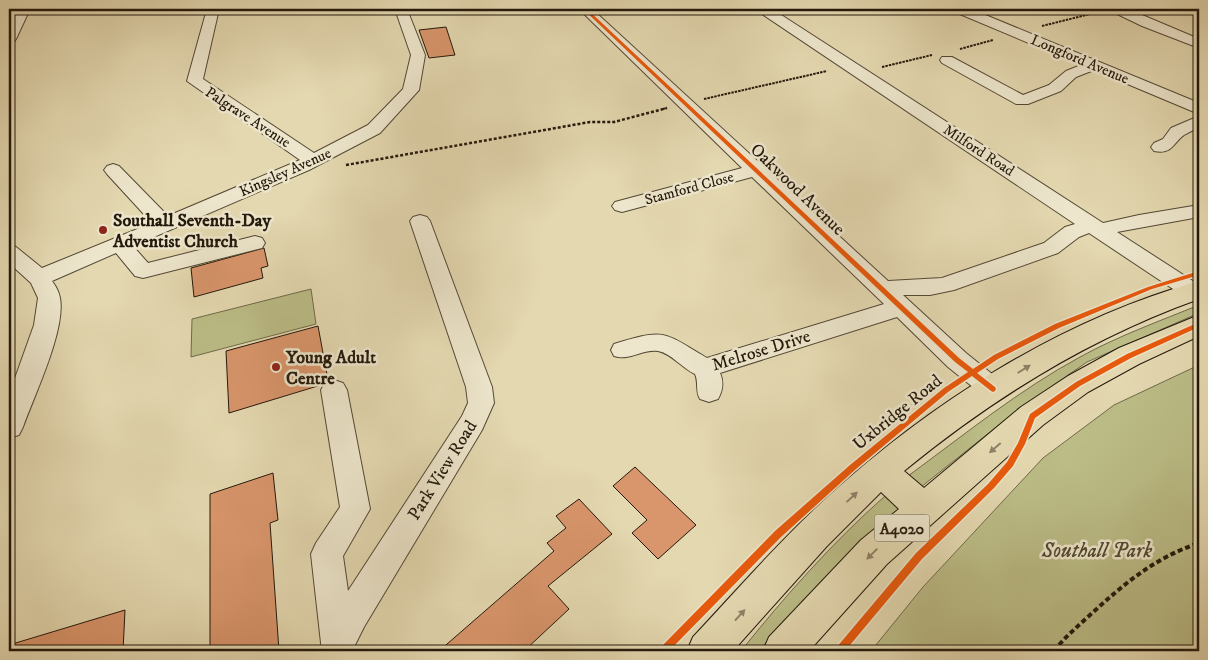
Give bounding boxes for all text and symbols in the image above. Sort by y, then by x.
street label: Longford Avenue [1028,30,1132,89]
street label: Palgrave Avenue [201,83,294,152]
street label: Milford Road [939,120,1018,181]
street label: Oakwood Avenue [745,139,849,240]
street label: Kingsley Avenue [236,144,334,201]
street label: Stamford Close [643,167,736,209]
place label: Southall Seventh-Day Adventist Church [112,210,271,253]
marker: Southall Seventh-Day Adventist Church [97,224,109,236]
street label: Melrose Drive [709,326,813,376]
place label: Young Adult Centre [285,347,376,390]
marker: Young Adult Centre [270,361,282,373]
one-way arrow [1017,365,1031,374]
street label: Uxbridge Road [849,370,947,455]
street label: Park View Road [403,417,482,524]
one-way arrow [989,442,1002,453]
one-way arrow [845,491,857,503]
road number: A4020 [874,514,930,542]
park label: Southall Park [1041,538,1152,564]
one-way arrow [866,548,878,560]
one-way arrow [734,609,746,621]

